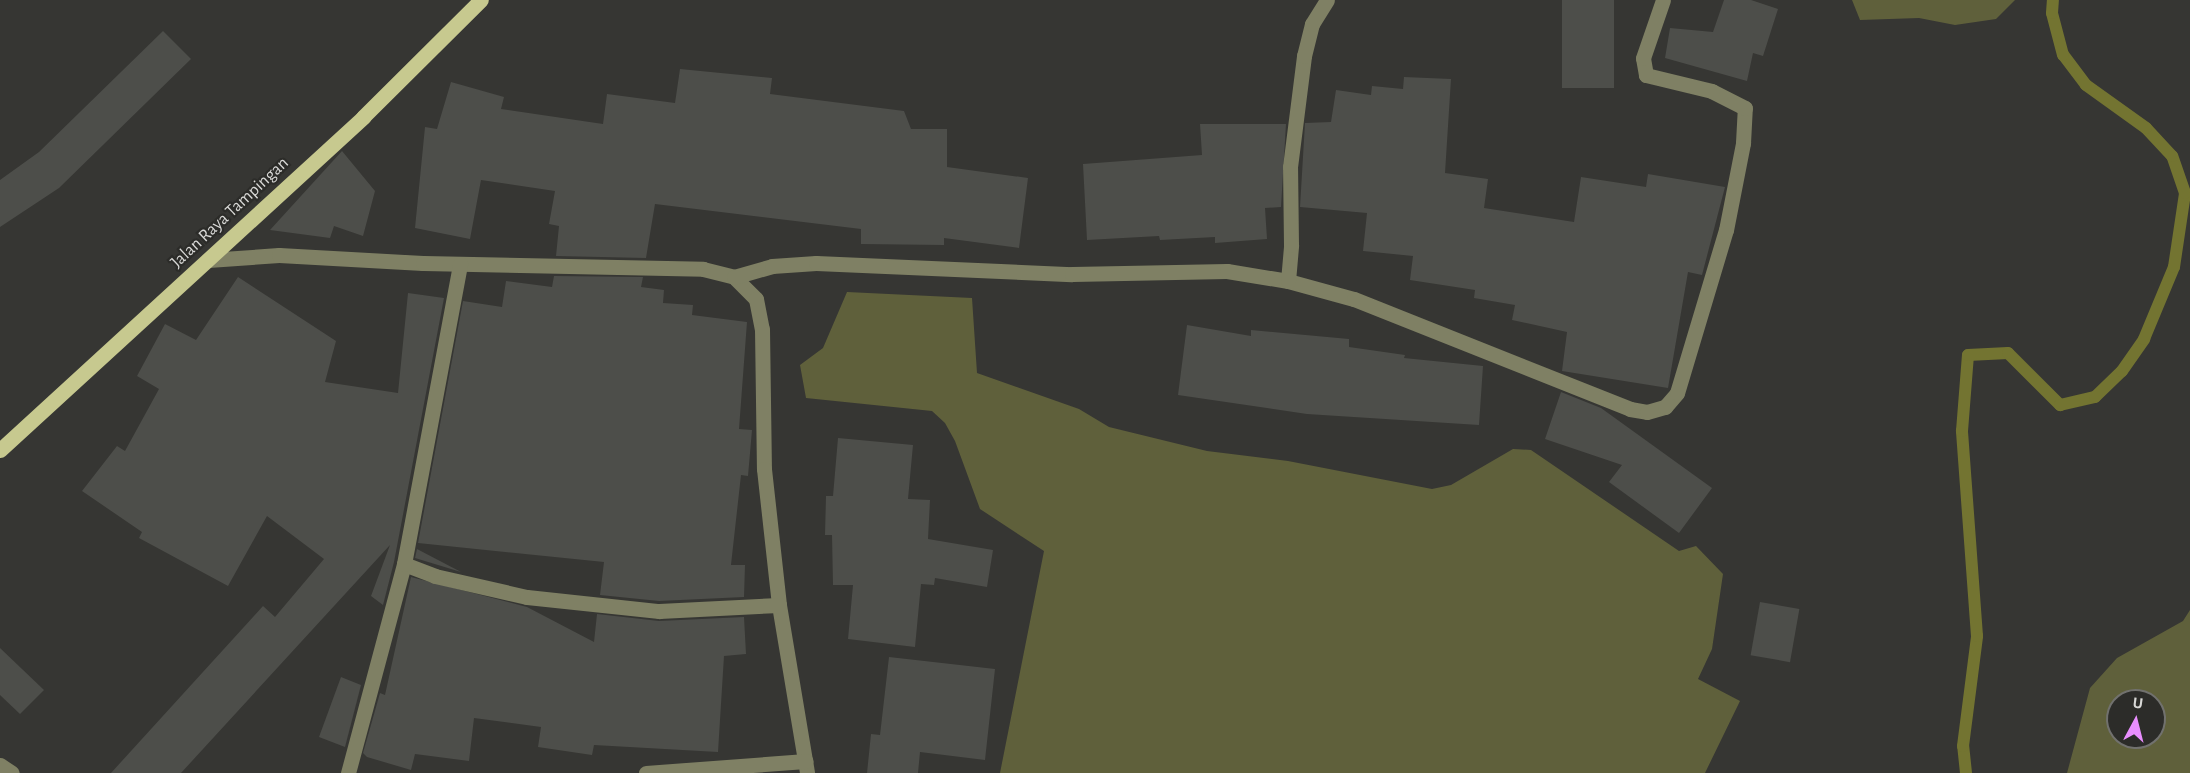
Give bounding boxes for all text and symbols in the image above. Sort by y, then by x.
street label: Jalan Raya Tampingan [166,153,294,273]
north arrow [2106,689,2166,749]
text: U [2132,695,2144,712]

